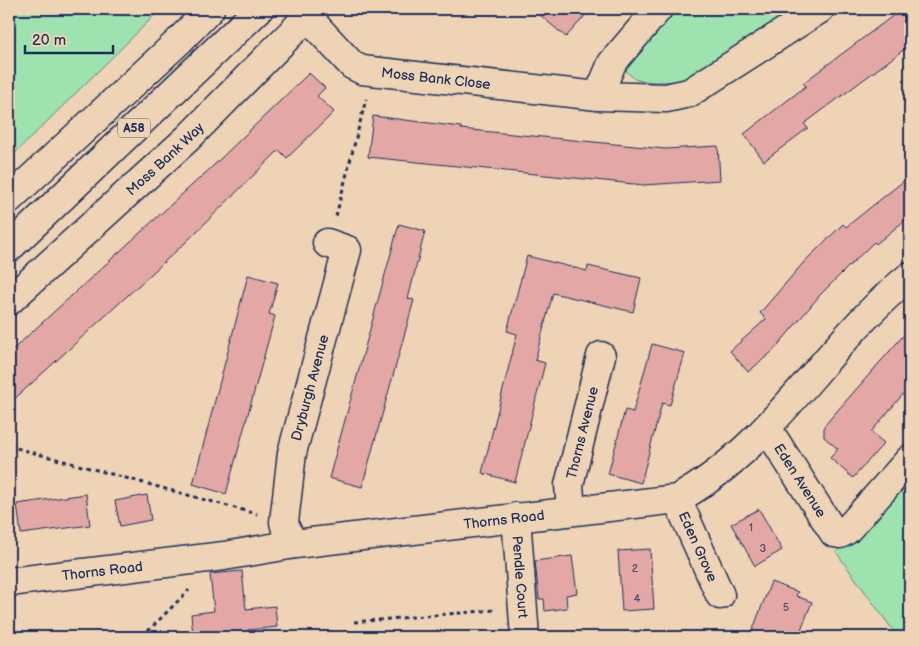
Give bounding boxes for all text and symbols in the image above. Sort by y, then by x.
scale bar [25,22,112,54]
text: 20 m [32,31,66,50]
street label: Moss Bank Close [380,64,491,93]
road number: A58 [118,119,150,138]
street label: Moss Bank Way [123,119,208,199]
street label: Dryburgh Avenue [288,333,333,443]
street label: Thorns Avenue [563,385,602,481]
street label: Eden Avenue [770,440,830,521]
street label: Thorns Road [463,507,545,533]
street label: Eden Grove [675,509,721,585]
house number: 1 [749,521,753,534]
street label: Pendle Court [508,535,532,619]
house number: 3 [760,542,767,555]
street label: Thorns Road [61,558,144,585]
house number: 2 [632,562,639,575]
house number: 4 [634,592,641,605]
house number: 5 [783,601,789,614]

